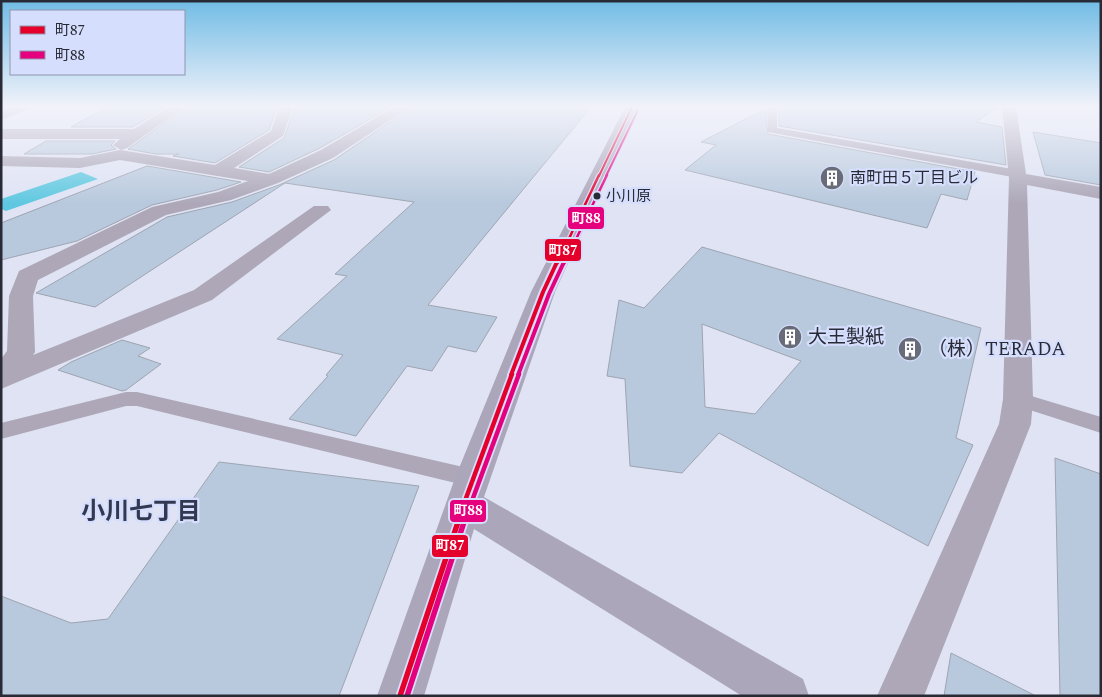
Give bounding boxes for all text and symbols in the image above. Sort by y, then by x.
legend [10,10,185,75]
text: 町87 [55,19,85,42]
text: 町88 [55,44,85,67]
building icon: 南町田５丁目ビル [819,165,845,191]
place label: 南町田５丁目ビル [850,166,978,190]
place label: 小川原 [606,185,651,208]
marker: 小川原 [592,191,602,201]
line badge: 町88 [567,206,605,230]
text: 町88 [571,208,601,229]
line badge: 町87 [544,238,582,262]
text: 町87 [548,240,578,261]
place label: 大王製紙 [808,323,884,352]
building icon: 大王製紙 [777,324,803,350]
place label: （株）TERADA [928,335,1065,364]
building icon: （株）TERADA [897,336,923,362]
district label: 小川七丁目 [81,494,201,530]
line badge: 町88 [449,499,487,523]
text: 町88 [453,500,483,521]
line badge: 町87 [431,534,469,558]
text: 町87 [435,535,465,556]

